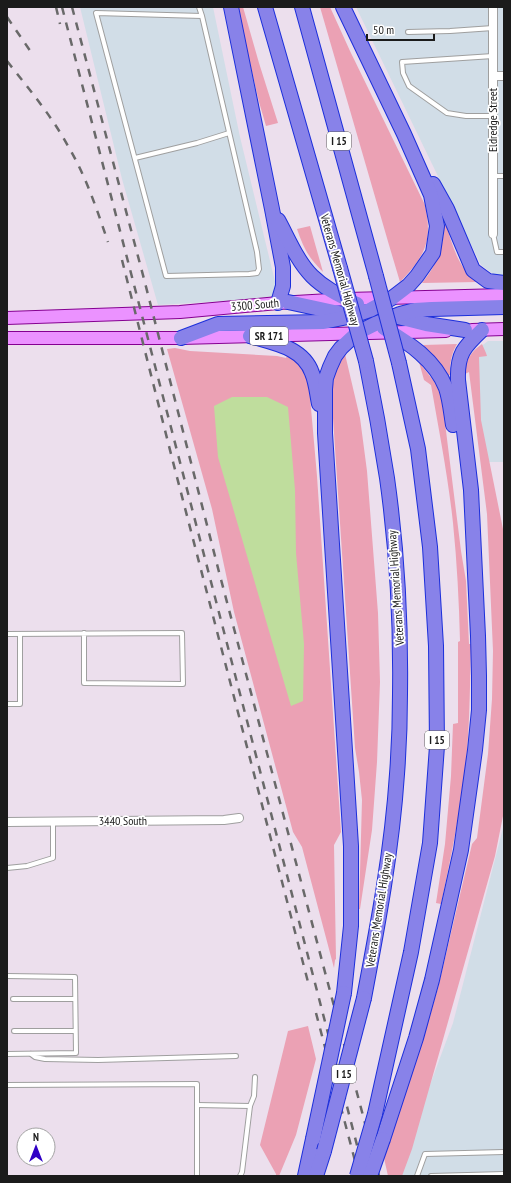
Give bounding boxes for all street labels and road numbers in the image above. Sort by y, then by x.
street label: Eldredge Street [485,87,500,152]
road number: I 15 [327,132,351,150]
street label: Veterans Memorial Highway [317,211,364,328]
street label: 3300 South [230,295,280,314]
road number: SR 171 [250,327,288,345]
street label: Veterans Memorial Highway [384,529,407,647]
road number: I 15 [425,731,449,749]
street label: 3440 South [99,813,147,828]
street label: Veterans Memorial Highway [362,851,395,969]
road number: I 15 [332,1065,356,1083]

